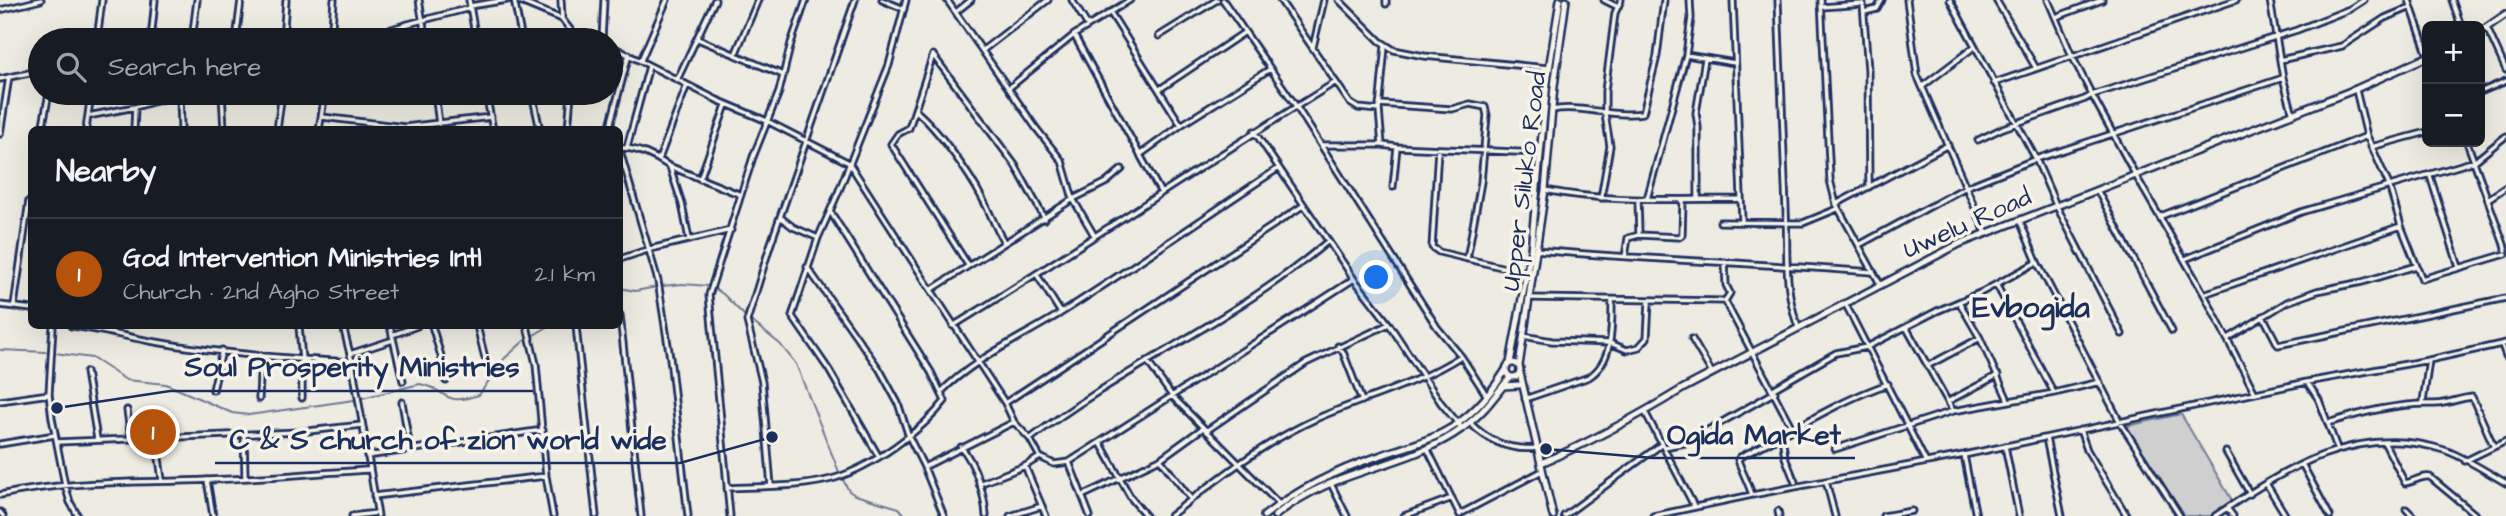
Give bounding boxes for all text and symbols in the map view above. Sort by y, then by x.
map controls [2422,21,2485,147]
button: + [2422,21,2485,84]
search box [28,28,623,105]
icon: search [52,48,90,86]
text: Search here [108,49,261,85]
street label: Upper Siluko Road [1493,69,1555,293]
button: − [2422,84,2485,147]
text: Nearby [56,151,156,193]
street label: Uwelu Road [1897,179,2037,267]
text: God Intervention Ministries Intl [123,240,482,276]
text: 1 [78,258,80,290]
text: 2.1 km [534,258,595,290]
your location [1359,260,1393,294]
text: Church · 2nd Agho Street [123,276,399,308]
district label: Evbogida [1972,287,2091,331]
callout: Soul Prosperity Ministries [170,342,533,391]
text: Soul Prosperity Ministries [184,348,519,390]
pin: 1 [130,406,176,458]
callout: Ogida Market [1653,409,1855,458]
callout: C & S church of zion world wide [215,414,680,463]
text: Ogida Market [1667,416,1842,457]
text: C & S church of zion world wide [229,421,667,460]

